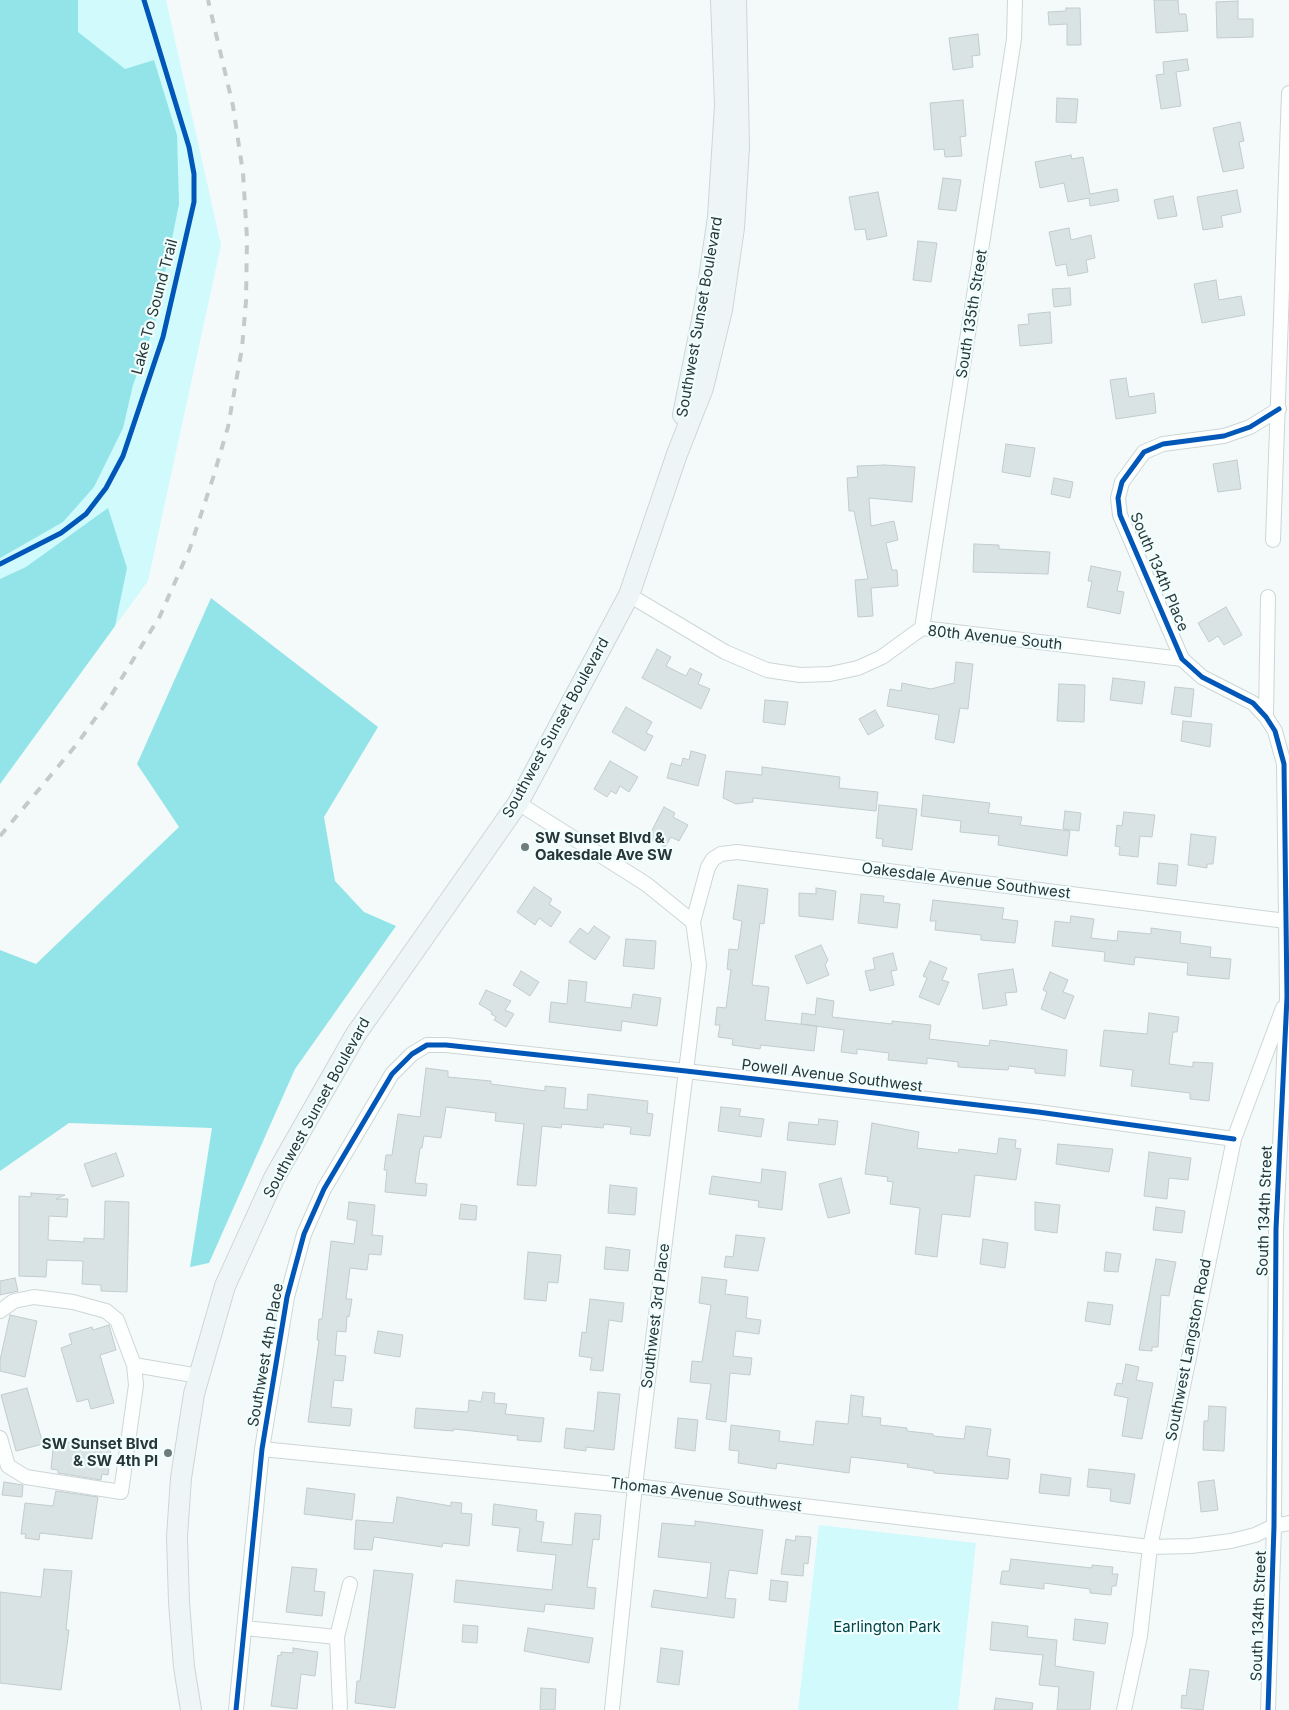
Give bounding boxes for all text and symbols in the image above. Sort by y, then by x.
street label: Southwest Sunset Boulevard [673,215,727,419]
street label: Lake To Sound Trail [128,237,182,377]
street label: South 135th Street [953,248,991,380]
street label: South 134th Place [1126,510,1192,634]
street label: 80th Avenue South [927,622,1063,654]
street label: Southwest Sunset Boulevard [499,635,613,821]
place label: SW Sunset Blvd & Oakesdale Ave SW [535,829,672,864]
marker: SW Sunset Blvd & Oakesdale Ave SW [519,841,531,853]
street label: Oakesdale Avenue Southwest [860,859,1072,903]
street label: Southwest Sunset Boulevard [260,1015,374,1201]
street label: Powell Avenue Southwest [740,1056,924,1096]
street label: South 134th Street [1254,1145,1276,1277]
street label: Southwest 3rd Place [638,1242,674,1390]
street label: Southwest Langston Road [1163,1258,1215,1442]
street label: Southwest 4th Place [244,1282,288,1428]
place label: SW Sunset Blvd & SW 4th Pl [42,1435,158,1470]
marker: SW Sunset Blvd & SW 4th Pl [162,1447,174,1459]
street label: Thomas Avenue Southwest [609,1474,803,1516]
street label: South 134th Street [1248,1550,1270,1682]
park label: Earlington Park [833,1618,941,1636]

